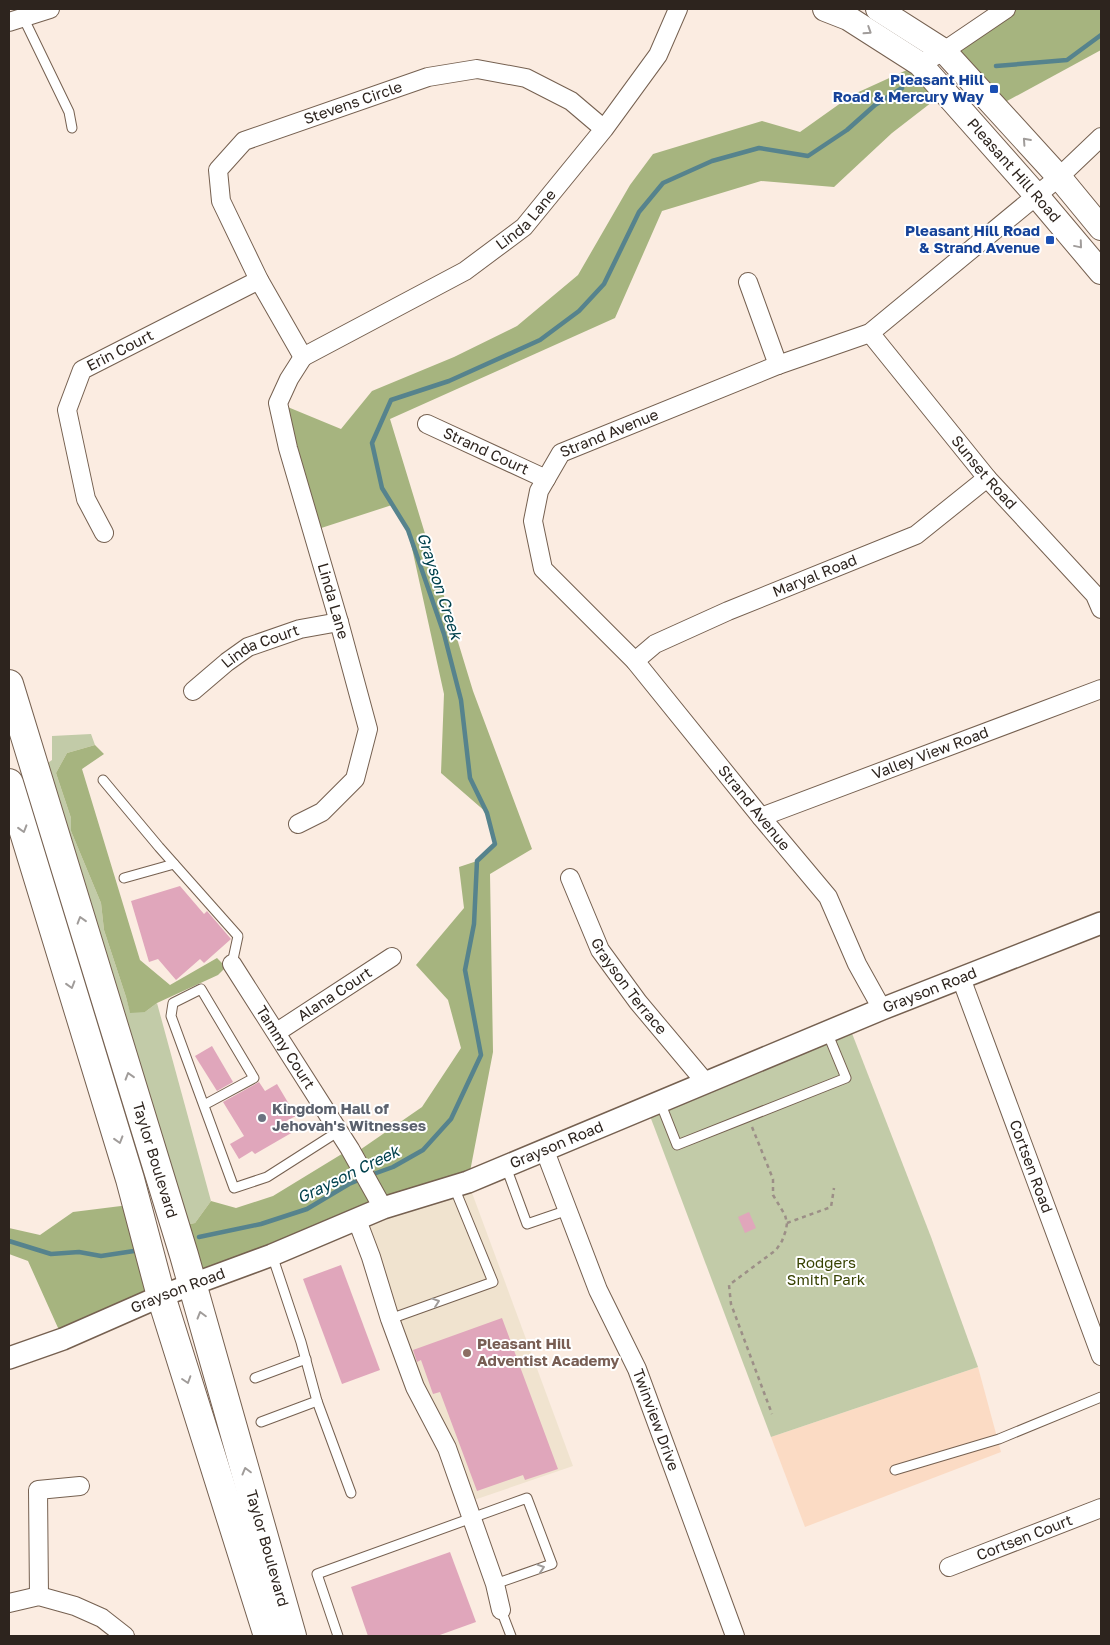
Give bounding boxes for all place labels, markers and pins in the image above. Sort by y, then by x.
place label: Pleasant Hill Road & Mercury Way [833,70,984,105]
marker: Pleasant Hill Road & Mercury Way [988,83,1000,95]
place label: Pleasant Hill Road & Strand Avenue [905,221,1040,256]
marker: Pleasant Hill Road & Strand Avenue [1044,234,1056,246]
place label: Kingdom Hall of Jehovah's Witnesses [272,1099,426,1134]
marker: Kingdom Hall of Jehovah's Witnesses [256,1112,268,1124]
place label: Pleasant Hill Adventist Academy [477,1334,619,1369]
marker: Pleasant Hill Adventist Academy [461,1347,473,1359]

